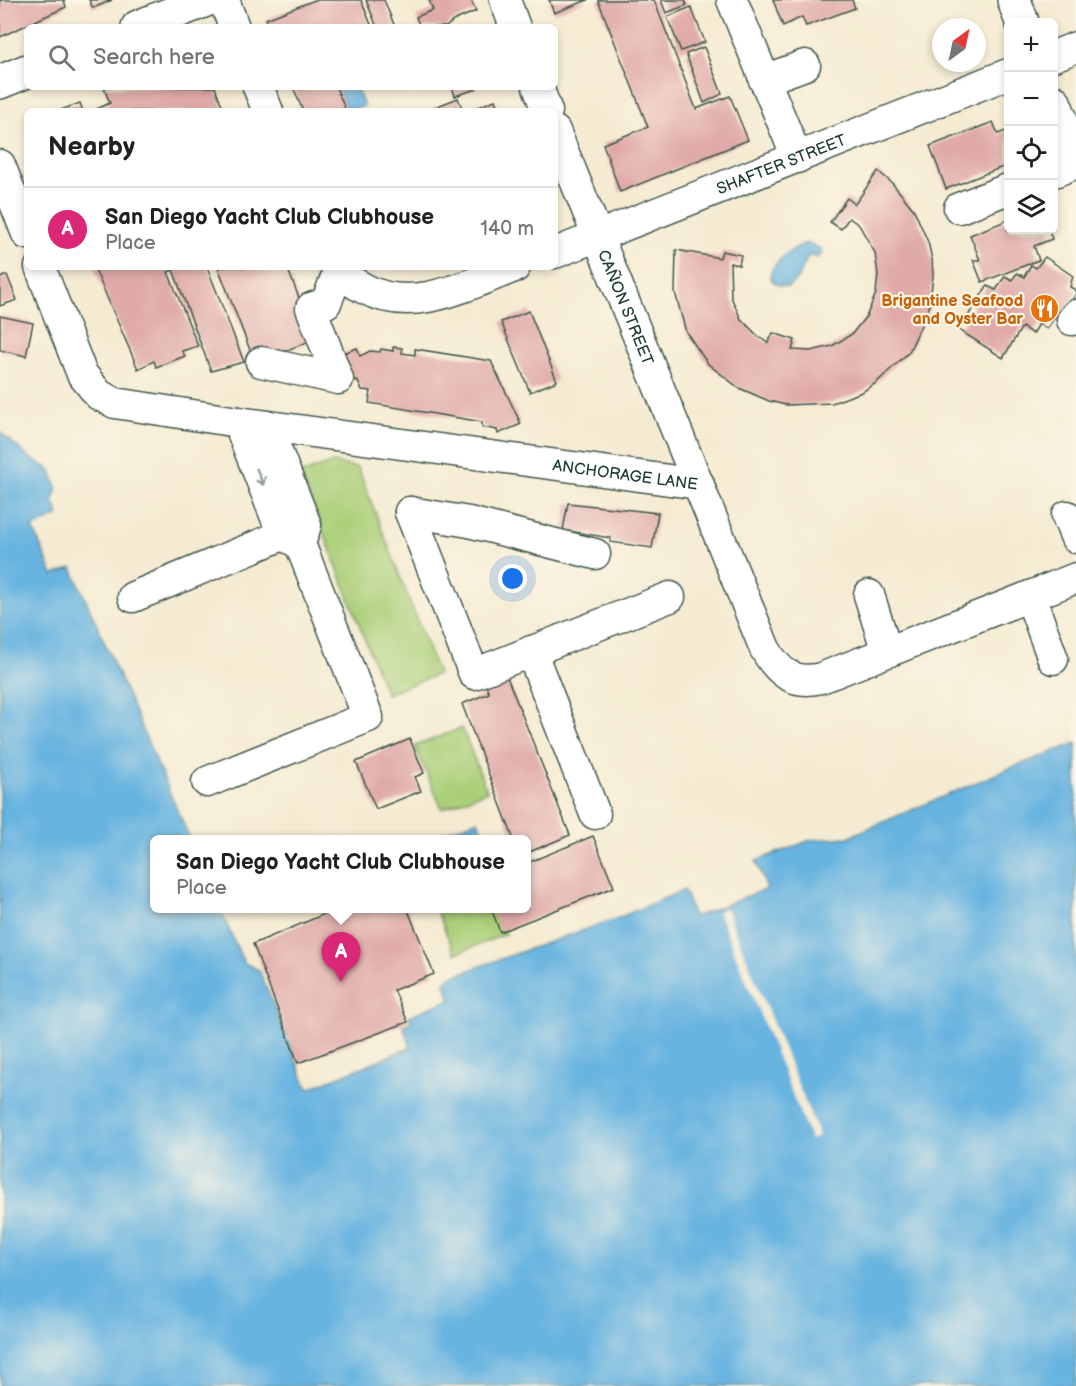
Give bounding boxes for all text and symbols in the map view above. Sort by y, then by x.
north arrow [932,18,986,72]
map controls [1004,18,1058,234]
button: + [1004,18,1058,72]
search box [24,24,558,90]
icon: search [45,41,78,74]
text: Search here [93,44,215,71]
button: − [1004,72,1058,126]
button: locate [1004,126,1058,180]
street label: SHAFTER STREET [714,131,849,199]
text: Nearby [48,132,135,163]
button: layers [1004,180,1058,234]
text: San Diego Yacht Club Clubhouse [105,204,434,231]
text: A [61,217,74,241]
text: 140 m [480,217,534,241]
text: Place [105,231,156,255]
street label: CAÑON STREET [593,247,657,368]
place label: Brigantine Seafood and Oyster Bar [881,292,1024,329]
restaurant icon: Brigantine Seafood and Oyster Bar [1028,293,1060,325]
street label: ANCHORAGE LANE [551,456,699,495]
one-way arrow [255,467,266,485]
your location [498,564,527,593]
popup [150,835,531,913]
text: San Diego Yacht Club Clubhouse [176,849,505,876]
text: Place [176,876,227,900]
pin: A [322,932,360,982]

